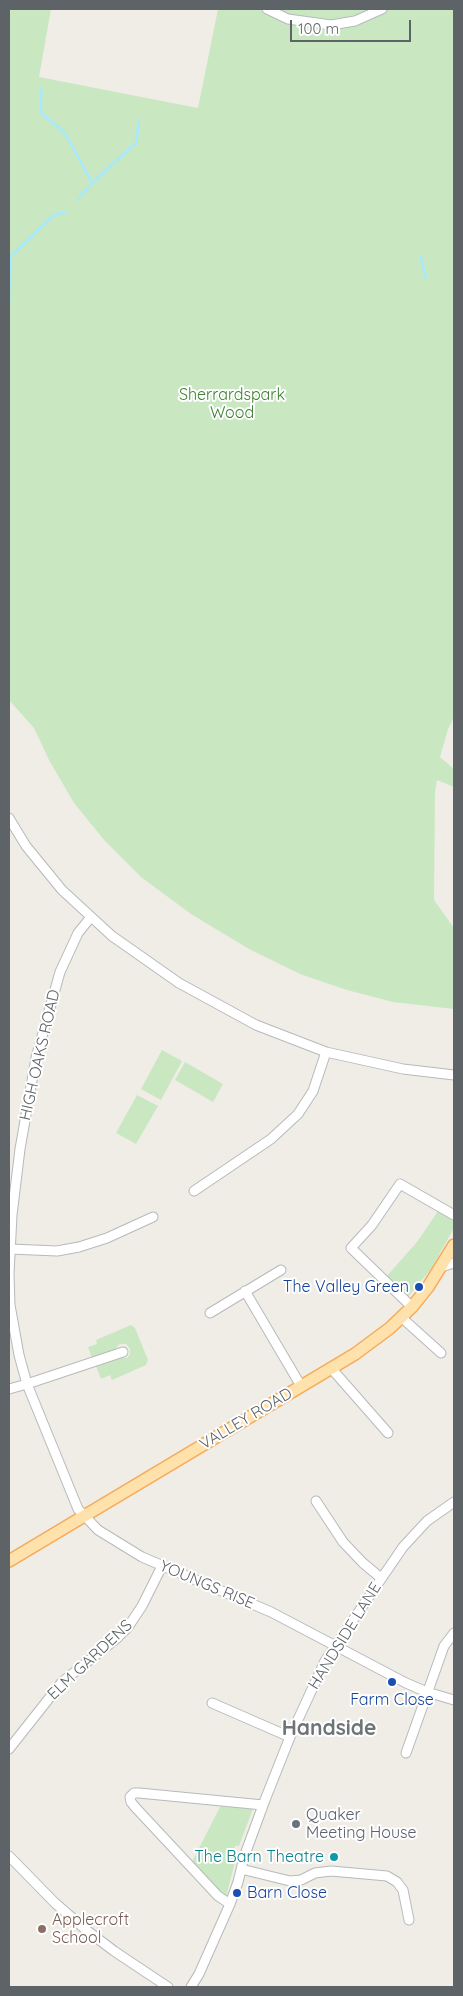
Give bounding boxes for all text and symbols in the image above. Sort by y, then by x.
scale bar [293,10,414,42]
text: 100 m [298,19,339,38]
park label: Sherrardspark Wood [179,385,285,423]
street label: HIGH OAKS ROAD [16,988,64,1122]
place label: The Valley Green [283,1277,409,1297]
marker: The Valley Green [413,1281,425,1293]
street label: VALLEY ROAD [196,1384,296,1454]
street label: YOUNGS RISE [157,1556,257,1614]
street label: HANDSIDE LANE [304,1579,386,1693]
street label: ELM GARDENS [44,1616,136,1704]
marker: Farm Close [386,1676,398,1688]
place label: Farm Close [350,1690,434,1710]
district label: Handside [282,1716,376,1742]
place label: Quaker Meeting House [306,1805,417,1843]
marker: Quaker Meeting House [290,1818,302,1830]
place label: The Barn Theatre [194,1847,324,1867]
marker: The Barn Theatre [328,1851,340,1863]
place label: Barn Close [247,1883,327,1903]
marker: Barn Close [231,1887,243,1899]
place label: Applecroft School [52,1910,129,1948]
marker: Applecroft School [36,1923,48,1935]

